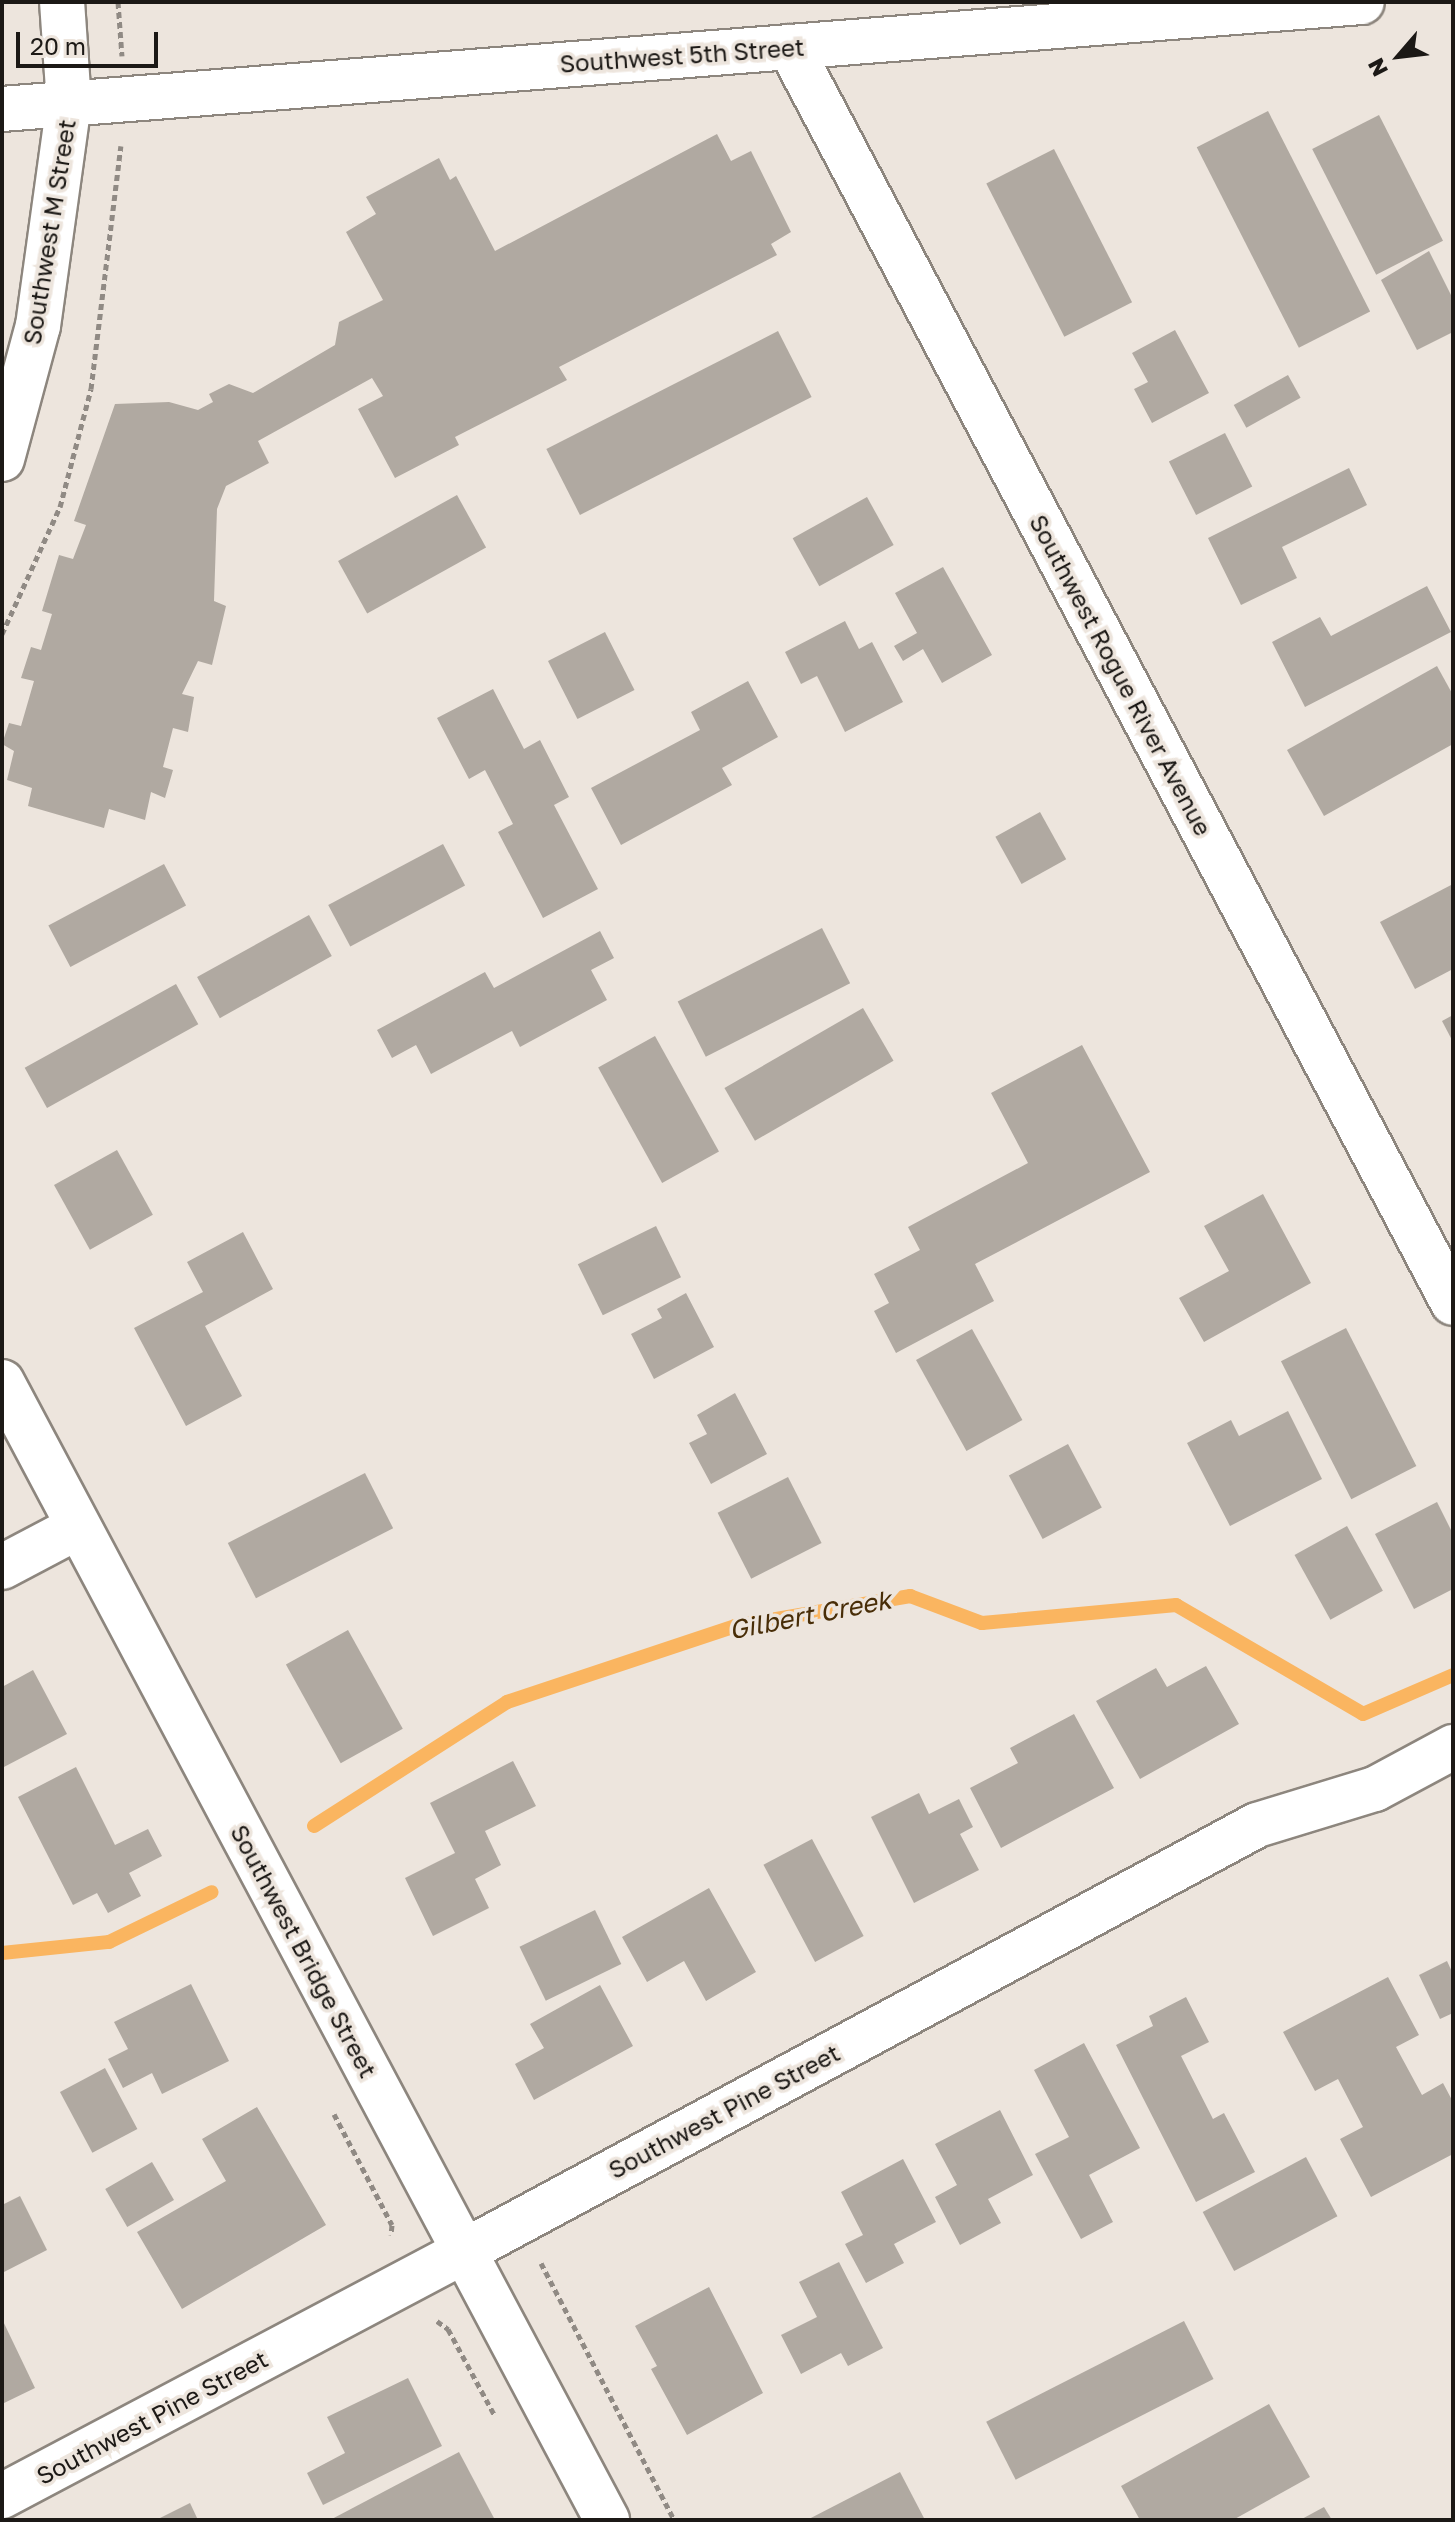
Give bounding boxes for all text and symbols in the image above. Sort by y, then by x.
scale bar [20,16,162,66]
north arrow [1359,16,1439,96]
text: 20 m [30,31,86,60]
street label: Southwest 5th Street [559,32,805,78]
text: N [1362,54,1393,81]
street label: Southwest M Street [17,117,81,347]
street label: Southwest Rogue River Avenue [1024,510,1218,840]
water label: Gilbert Creek [726,1584,894,1646]
street label: Southwest Bridge Street [225,1820,383,2082]
street label: Southwest Pine Street [603,2038,845,2184]
street label: Southwest Pine Street [31,2344,273,2490]

